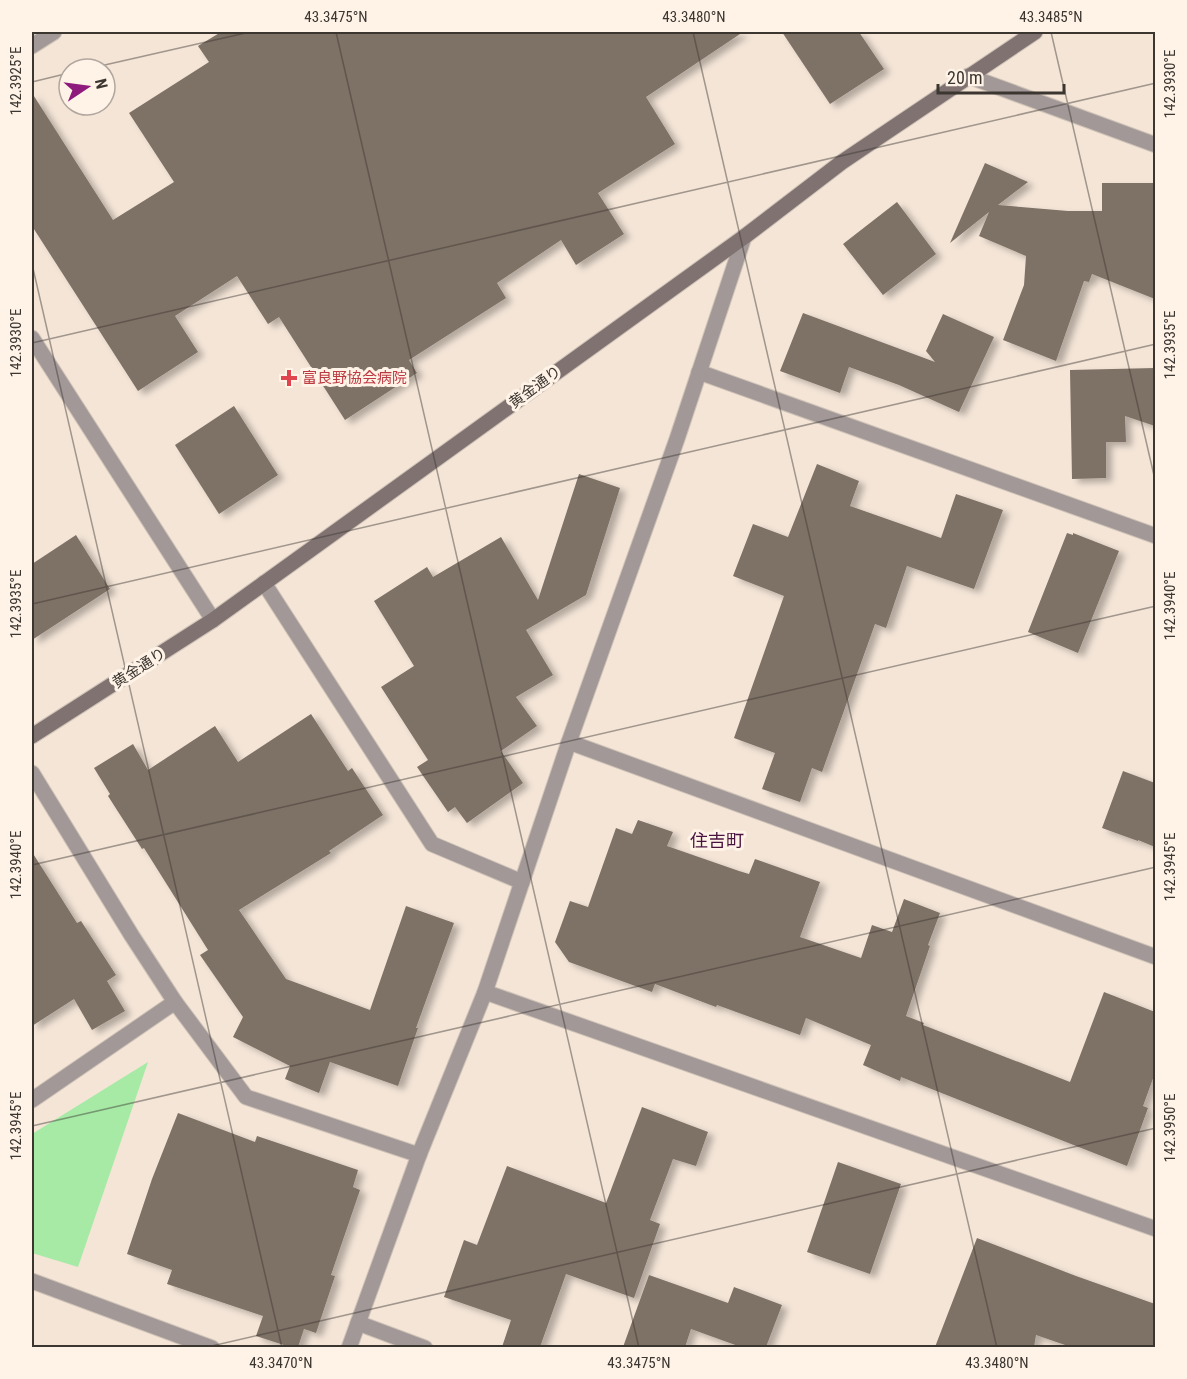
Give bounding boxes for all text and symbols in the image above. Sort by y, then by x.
text: 43.3475°N [304,8,368,26]
text: 43.3480°N [662,8,726,26]
text: 43.3485°N [1019,8,1083,26]
text: 142.3925°E [7,47,25,115]
text: 142.3930°E [1161,50,1179,118]
north arrow [57,57,117,117]
scale bar [938,57,1064,95]
text: 20 m [947,67,982,88]
text: N [91,77,111,91]
text: 142.3930°E [7,309,25,377]
text: 142.3935°E [1161,311,1179,379]
street label: 黄金通り [505,362,565,412]
marker: 富良野協会病院 [280,369,298,387]
place label: 富良野協会病院 [302,369,407,387]
text: 142.3935°E [7,570,25,638]
text: 142.3940°E [1161,572,1179,640]
street label: 黄金通り [109,644,169,692]
district label: 住吉町 [690,830,744,851]
text: 142.3940°E [7,831,25,899]
text: 142.3945°E [1161,833,1179,901]
text: 142.3945°E [7,1092,25,1160]
text: 142.3950°E [1161,1094,1179,1162]
text: 43.3470°N [249,1354,313,1372]
text: 43.3475°N [607,1354,671,1372]
text: 43.3480°N [965,1354,1029,1372]

